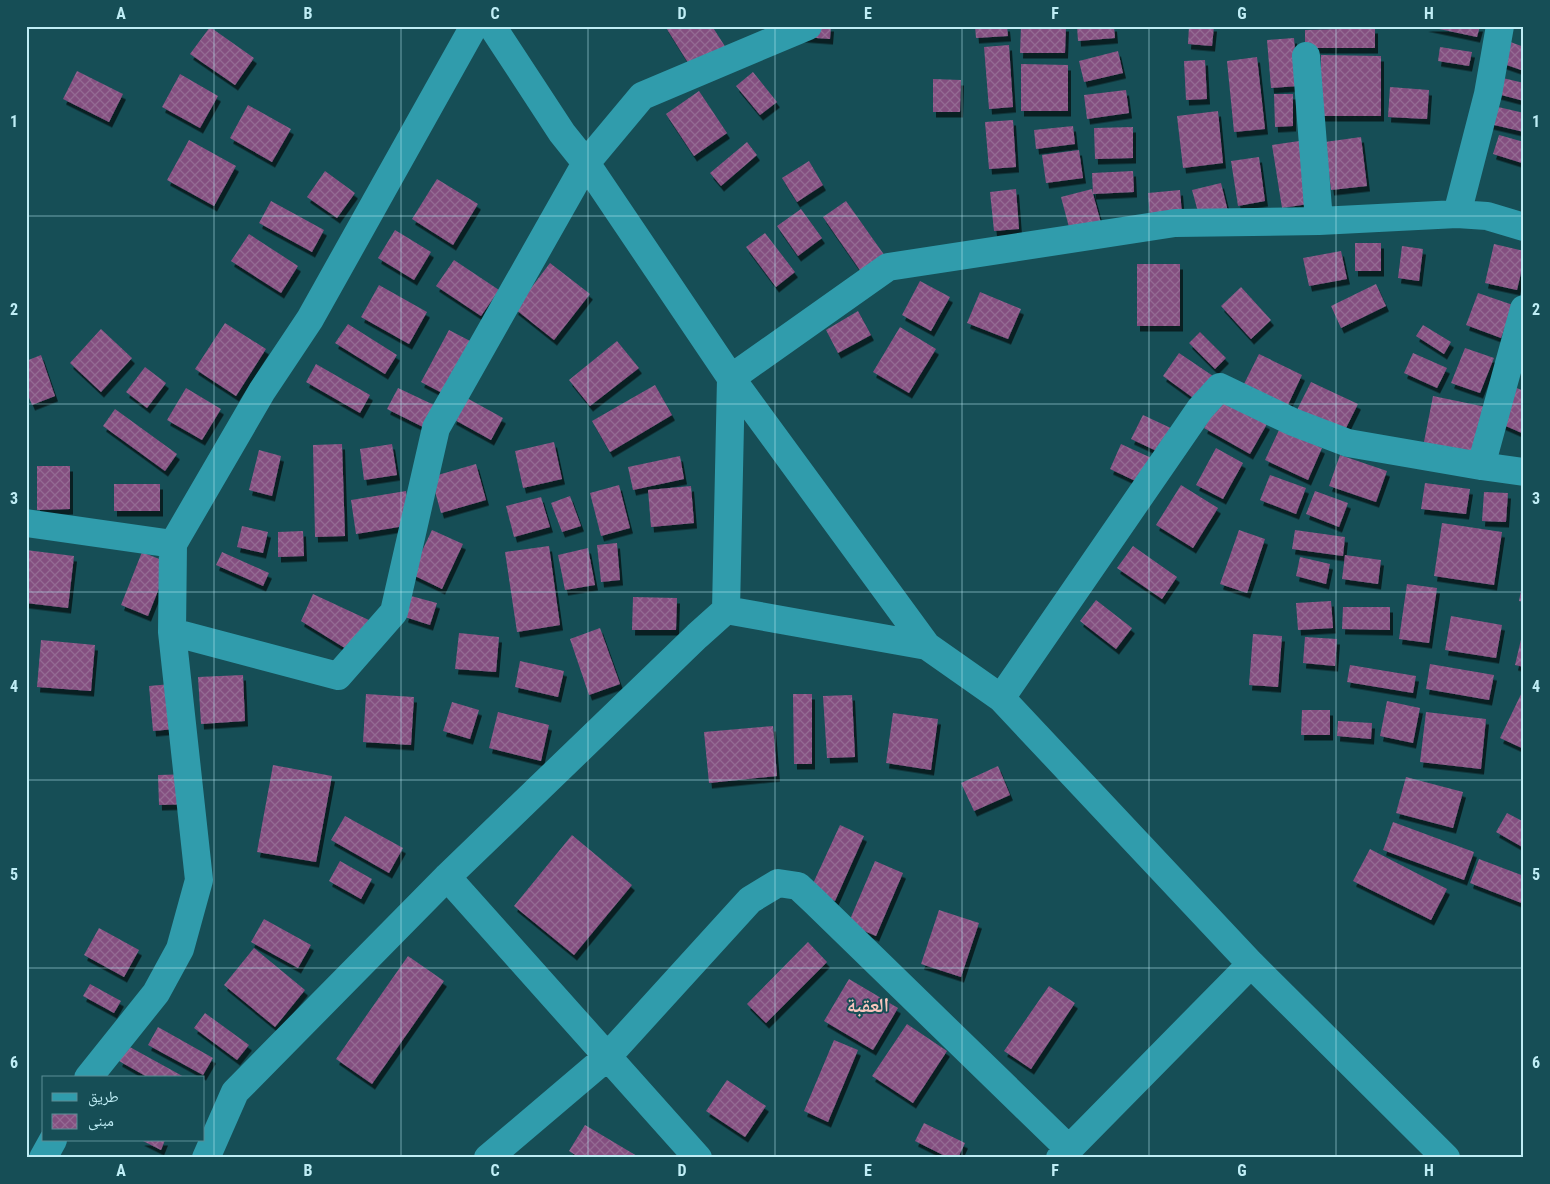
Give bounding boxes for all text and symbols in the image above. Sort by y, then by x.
text: A [116,4,126,23]
text: B [304,4,313,23]
text: C [490,4,500,23]
text: D [677,4,687,23]
text: E [864,4,872,23]
text: F [1051,4,1059,23]
text: G [1237,4,1247,23]
text: H [1424,4,1434,23]
text: 1 [10,112,18,131]
text: 1 [1532,112,1540,131]
text: 2 [10,300,18,319]
text: 2 [1532,300,1540,319]
text: 3 [10,489,18,508]
text: 3 [1532,489,1540,508]
text: 4 [10,677,18,696]
text: 4 [1532,677,1540,696]
text: 5 [10,865,18,884]
text: 5 [1532,865,1540,884]
district label: العقبة [847,993,889,1017]
text: 6 [10,1053,18,1072]
text: 6 [1532,1053,1540,1072]
legend [42,1076,205,1142]
text: طريق [88,1088,119,1107]
text: مبنى [88,1112,114,1131]
text: A [116,1161,126,1180]
text: B [304,1161,313,1180]
text: C [490,1161,500,1180]
text: D [677,1161,687,1180]
text: E [864,1161,872,1180]
text: F [1051,1161,1059,1180]
text: G [1237,1161,1247,1180]
text: H [1424,1161,1434,1180]

